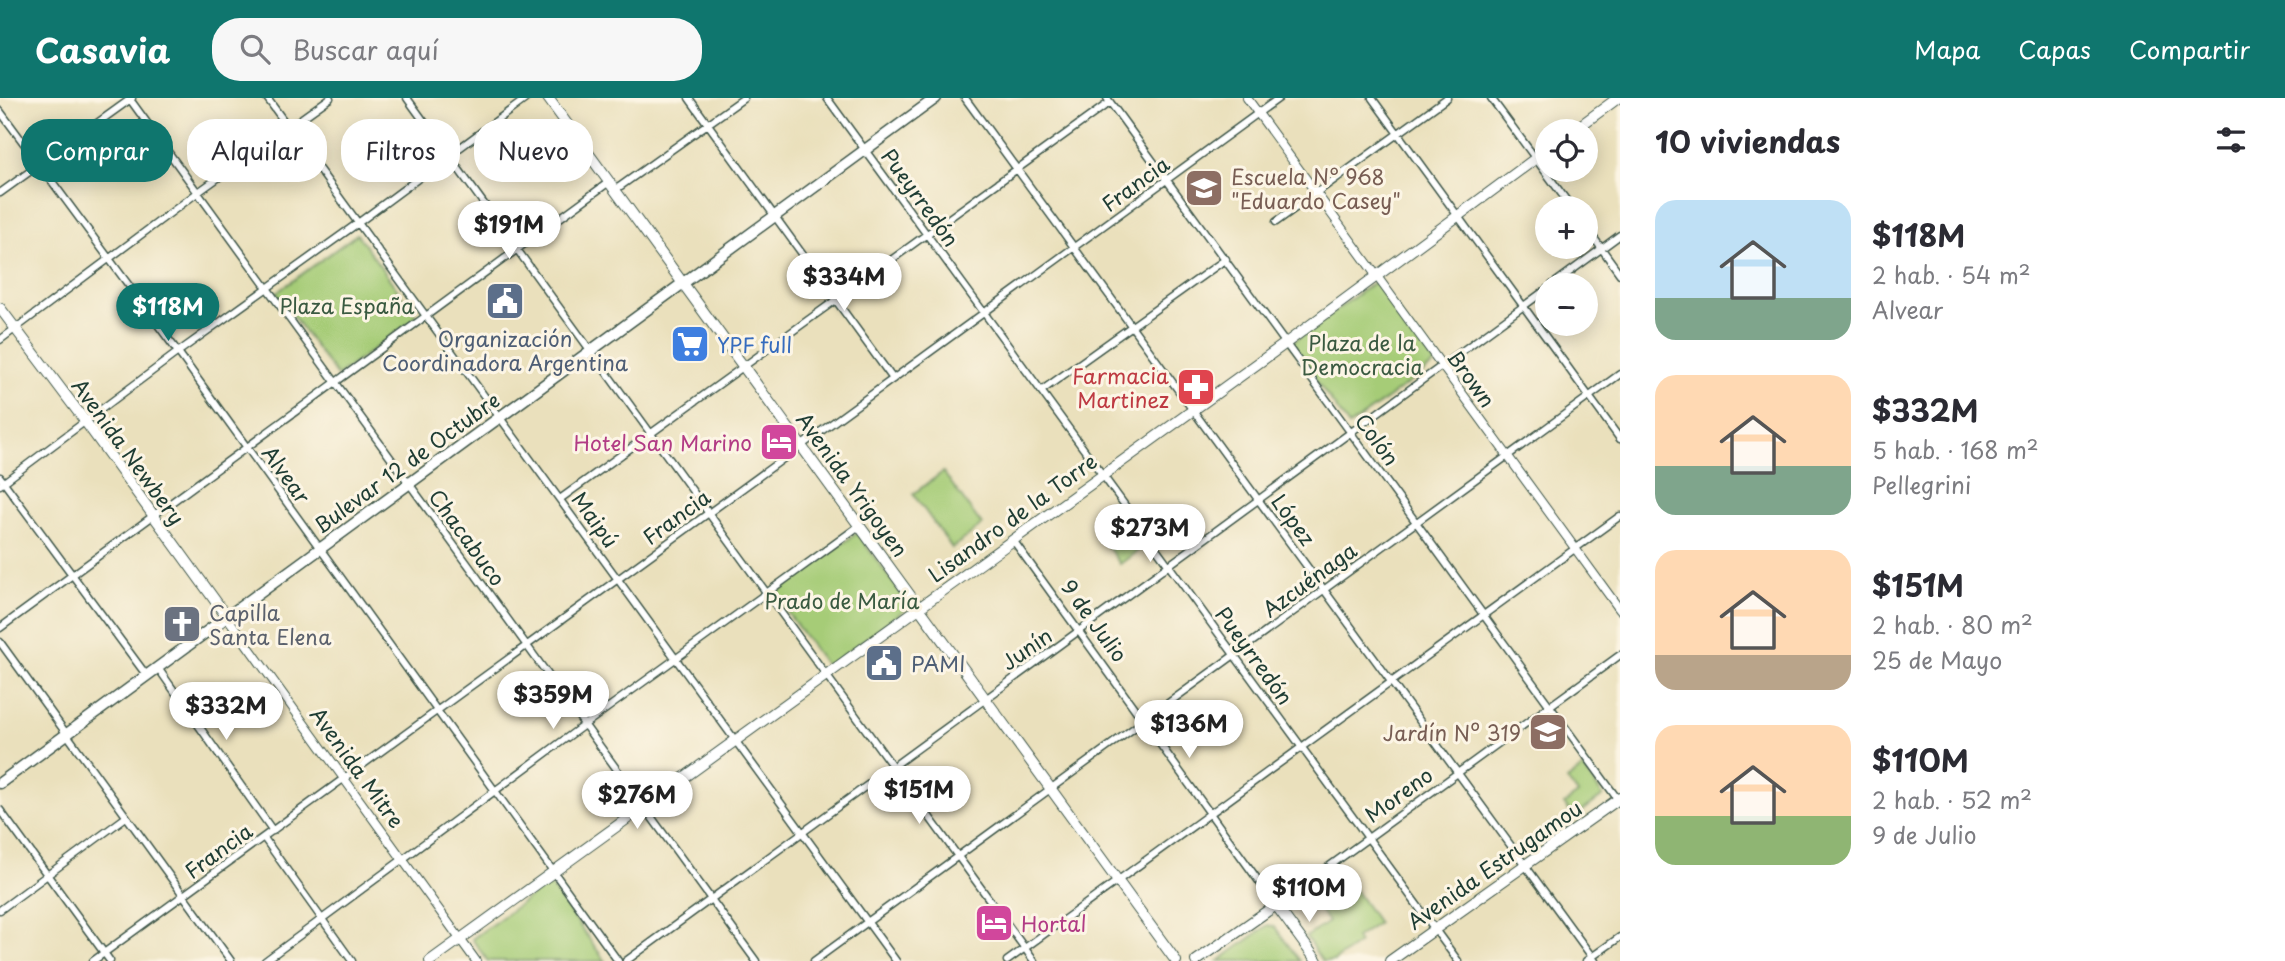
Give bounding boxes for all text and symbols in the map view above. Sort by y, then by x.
search box [212,18,702,81]
text: Casavia [35,24,170,74]
icon: search [236,30,274,68]
text: Buscar aquí [292,30,439,69]
text: Mapa [1914,31,1980,67]
text: Capas [2018,31,2091,67]
text: Compartir [2129,31,2250,67]
text: 10 viviendas [1655,118,1840,163]
chip: Comprar [21,119,173,182]
chip: Alquilar [187,119,327,182]
chip: Filtros [341,119,460,182]
chip: Nuevo [474,119,593,182]
map controls [1535,119,1598,336]
button: locate [1535,119,1598,182]
icon: filters [2212,121,2250,159]
street label: Pueyrredón [874,141,968,253]
street label: Francia [1094,147,1176,219]
place label: Escuela N° 968 "Eduardo Casey" [1231,160,1401,216]
school or university icon: Escuela N° 968 "Eduardo Casey" [1183,167,1225,209]
button: + [1535,196,1598,259]
pin: $191M [460,202,558,261]
text: $191M [474,206,544,241]
text: $118M [1872,212,1965,257]
icon: home [1711,228,1795,312]
pin: $334M [795,254,893,313]
text: 2 hab. · 54 m² [1872,257,2031,292]
text: $334M [803,258,885,293]
button: − [1535,273,1598,336]
public building icon: Organización Coordinadora Argentina [484,280,526,322]
pin: $118M [119,284,217,343]
text: $118M [132,288,204,323]
park label: Plaza España [280,289,415,321]
text: Alvear [1872,292,1943,327]
place label: Organización Coordinadora Argentina [382,322,629,378]
supermarket icon: YPF full [669,323,711,365]
park label: Plaza de la Democracia [1301,326,1424,382]
place label: YPF full [717,328,792,360]
street label: Brown [1440,343,1504,413]
place label: Farmacia Martinez [1072,359,1169,415]
pharmacy icon: Farmacia Martinez [1175,366,1217,408]
street label: Avenida Newbery [65,371,193,531]
street label: Bulevar 12 de Octubre [306,384,506,540]
text: $332M [1872,387,1979,432]
icon: home [1711,403,1795,487]
street label: Avenida Yrigoyen [789,405,917,563]
street label: Colón [1348,406,1408,472]
hotel icon: Hotel San Marino [758,421,800,463]
place label: Hotel San Marino [573,426,752,458]
text: 5 hab. · 168 m² [1872,432,2039,467]
street label: Alvear [255,438,319,510]
street label: Lisandro de la Torre [921,445,1103,589]
text: Pellegrini [1872,467,1971,502]
street label: Francia [635,480,717,552]
street label: Chacabuco [422,482,514,592]
street label: Maipú [565,484,627,554]
street label: López [1264,486,1324,552]
pin: $273M [1101,504,1199,564]
text: $273M [1110,509,1190,544]
street label: Azcuénaga [1255,533,1363,624]
text: $151M [1872,562,1964,607]
street label: 9 de Julio [1054,572,1136,668]
icon: home [1711,578,1795,662]
park label: Prado de María [765,584,920,616]
place label: Capilla Santa Elena [209,596,332,652]
street label: Pueyrredón [1208,599,1302,711]
church icon: Capilla Santa Elena [161,603,203,645]
text: 2 hab. · 80 m² [1872,607,2033,642]
street label: Junín [994,619,1058,677]
public building icon: PAMI [863,642,905,684]
text: 25 de Mayo [1872,642,2002,677]
place label: PAMI [911,647,966,679]
pin: $359M [504,672,602,731]
text: $359M [513,676,593,711]
pin: $332M [177,682,275,742]
text: $332M [185,687,267,722]
street label: Avenida Mitre [303,700,413,834]
pin: $136M [1140,700,1238,760]
text: $136M [1150,705,1228,740]
school or university icon: Jardín Nº 319 [1527,711,1569,753]
place label: Jardín Nº 319 [1383,716,1521,748]
text: $110M [1872,737,1969,782]
icon: home [1711,753,1795,837]
street label: Moreno [1357,758,1439,830]
pin: $151M [870,766,968,826]
text: $151M [884,771,954,806]
pin: $276M [588,772,686,831]
text: $276M [598,776,676,811]
text: 2 hab. · 52 m² [1872,782,2032,817]
street label: Avenida Estrugamou [1400,791,1588,937]
street label: Francia [177,814,259,886]
text: 9 de Julio [1872,817,1976,852]
pin: $110M [1260,864,1358,924]
text: $110M [1272,869,1346,904]
hotel icon: Hortal [973,902,1015,944]
place label: Hortal [1021,907,1087,939]

